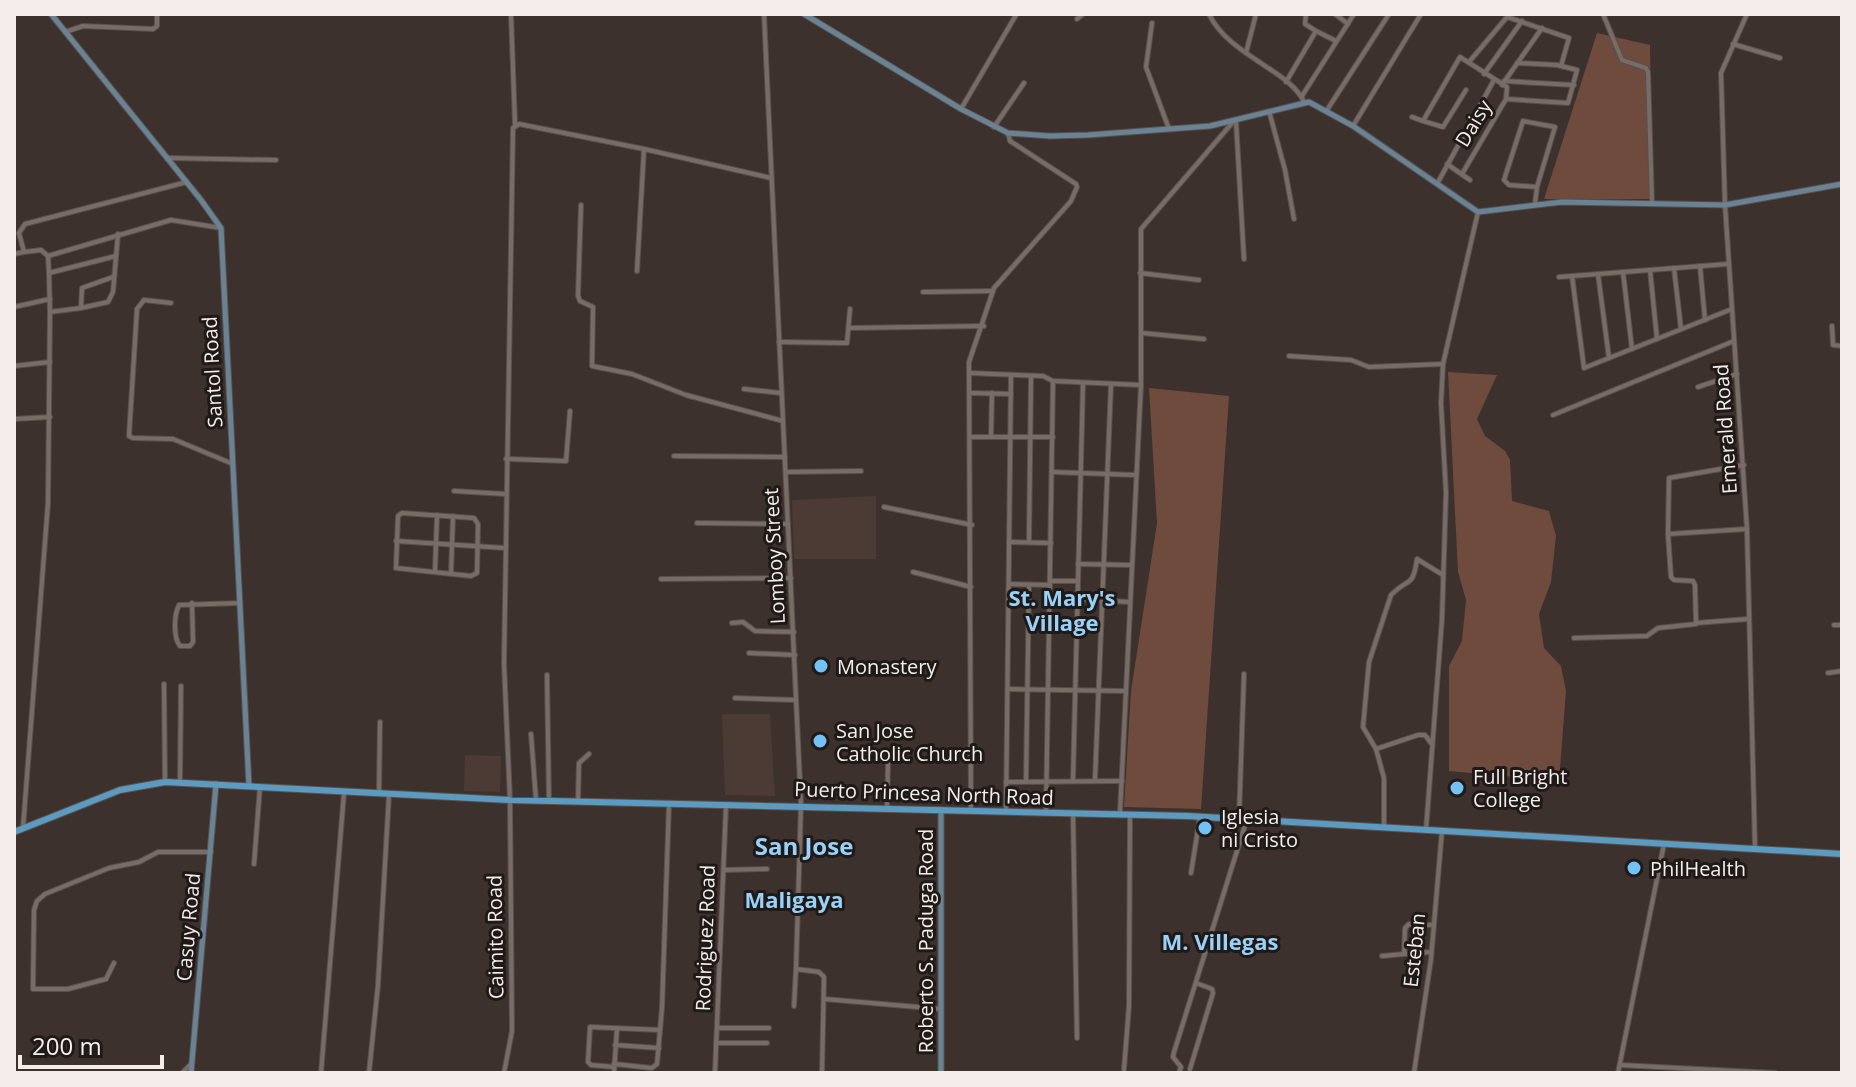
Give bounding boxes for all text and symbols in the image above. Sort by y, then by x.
street label: Daisy [1448,94,1498,151]
street label: Santol Road [196,316,228,428]
street label: Emerald Road [1707,363,1743,495]
street label: Lomboy Street [757,487,791,625]
district label: St. Mary's Village [1009,582,1116,637]
place label: Monastery [837,653,937,680]
marker: Monastery [812,657,830,675]
place label: San Jose Catholic Church [836,717,983,767]
marker: San Jose Catholic Church [811,732,829,750]
place label: Full Bright College [1473,763,1567,813]
street label: Puerto Princesa North Road [794,775,1054,811]
marker: Full Bright College [1448,779,1466,797]
place label: Iglesia ni Cristo [1221,803,1298,853]
marker: Iglesia ni Cristo [1196,819,1214,837]
district label: San Jose [755,829,853,862]
street label: Roberto S. Paduga Road [912,829,939,1053]
place label: PhilHealth [1650,855,1746,882]
marker: PhilHealth [1625,859,1643,877]
street label: Rodriguez Road [689,864,721,1012]
street label: Casuy Road [170,872,206,982]
street label: Caimito Road [480,875,510,999]
district label: Maligaya [745,884,843,914]
street label: Esteban [1397,911,1431,989]
district label: M. Villegas [1162,926,1278,956]
scale bar [20,1019,162,1069]
text: 200 m [32,1029,102,1062]

